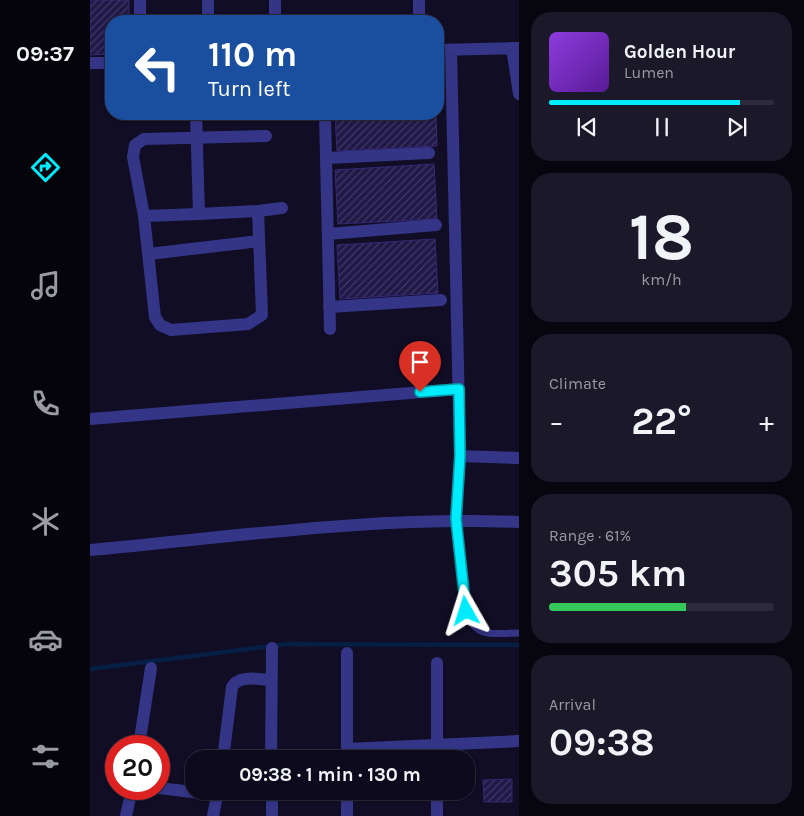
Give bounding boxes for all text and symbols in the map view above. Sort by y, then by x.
text: 110 m [208,34,297,75]
icon: left [125,35,190,100]
text: 09:37 [16,41,74,67]
text: Golden Hour [624,41,735,63]
text: Lumen [624,63,674,82]
text: Turn left [208,76,291,102]
icon: previous [573,113,601,141]
icon: pause [648,113,676,141]
icon: next [723,113,751,141]
icon: directions [28,150,63,185]
text: 18 [629,199,694,275]
icon: music [28,268,63,303]
text: km/h [641,270,682,289]
pin [399,341,441,392]
icon: arrive [406,348,434,376]
text: Climate [549,374,606,393]
icon: phone [28,386,63,421]
text: 22° [631,399,692,444]
text: − [549,405,564,438]
text: + [759,405,774,438]
icon: climate [28,504,63,539]
text: Range · 61% [549,526,631,545]
text: 305 km [549,551,687,596]
position arrow [439,584,491,636]
icon: car [28,622,63,657]
text: Arrival [549,695,596,714]
text: 09:38 [549,720,655,765]
speed limit sign: 20 [105,735,170,800]
icon: filters [28,739,63,774]
text: 09:38 · 1 min · 130 m [239,764,421,786]

